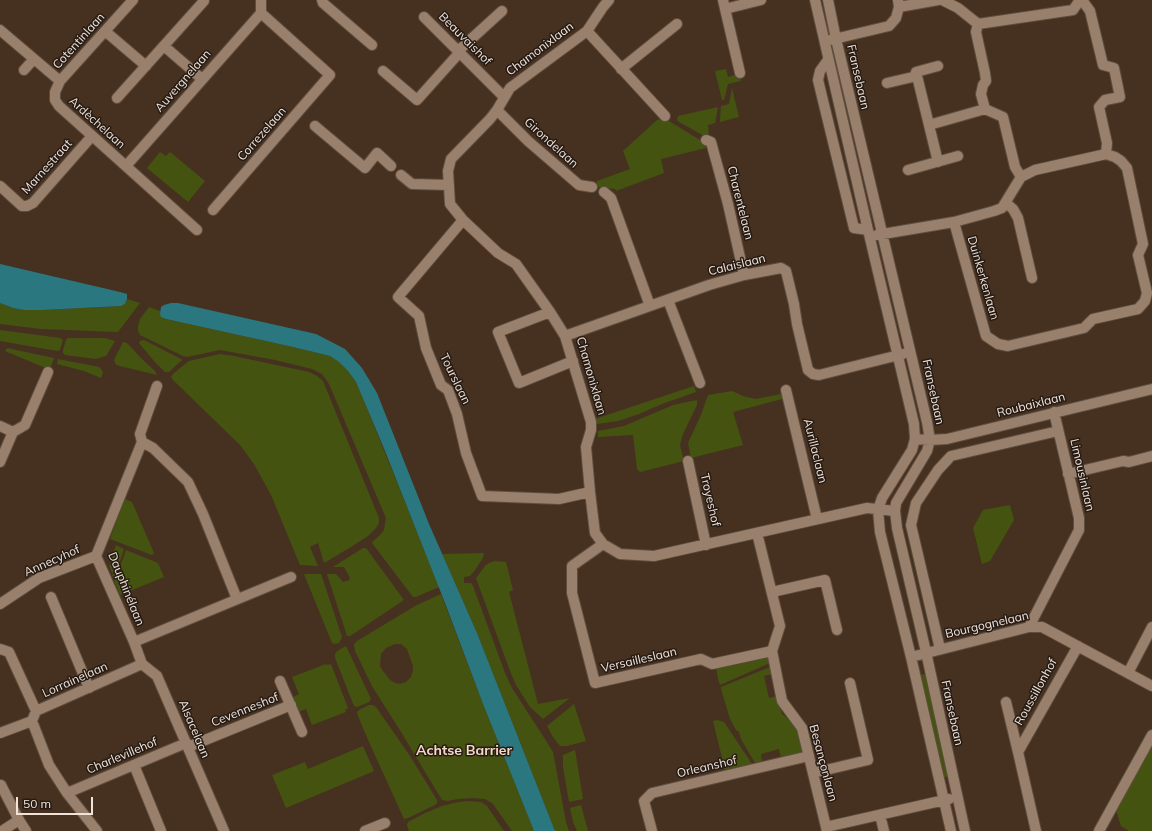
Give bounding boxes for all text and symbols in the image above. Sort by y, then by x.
street label: Cotentinlaan [50,10,108,72]
street label: Beauvaishof [436,10,494,68]
street label: Chamonixlaan [504,19,576,79]
street label: Fransebaan [844,43,872,111]
street label: Auvergnelaan [152,47,214,115]
street label: Ardèchelaan [66,94,128,152]
street label: Correzelaan [235,104,289,164]
street label: Girondelaan [521,115,581,171]
street label: Marnestraat [19,137,75,197]
street label: Charentelaan [724,165,756,241]
street label: Duinkerkenlaan [964,234,1002,322]
street label: Calaislaan [707,251,767,279]
street label: Chamonixlaan [573,335,609,417]
street label: Tourslaan [437,351,473,407]
street label: Fransebaan [919,358,947,426]
street label: Roubaixlaan [995,390,1067,420]
street label: Aurillaclaan [800,417,830,485]
street label: Limousinlaan [1067,437,1097,513]
street label: Troyeshof [697,472,723,528]
street label: Annecyhof [22,542,82,580]
street label: Dauphinélaan [105,550,147,628]
street label: Bourgognelaan [944,608,1030,642]
street label: Versailleslaan [600,644,678,676]
street label: Roussillonhof [1012,656,1060,728]
street label: Lorrainelaan [40,659,110,701]
street label: Fransebaan [938,679,966,747]
street label: Cevenneshof [209,690,281,730]
street label: Alsacelaan [175,698,213,760]
street label: Besançonlaan [806,723,840,803]
street label: Charlevillehof [84,735,160,777]
district label: Achtse Barrier [416,743,512,759]
street label: Orleanshof [676,753,738,781]
scale bar [18,789,95,815]
text: 50 m [23,796,51,811]

